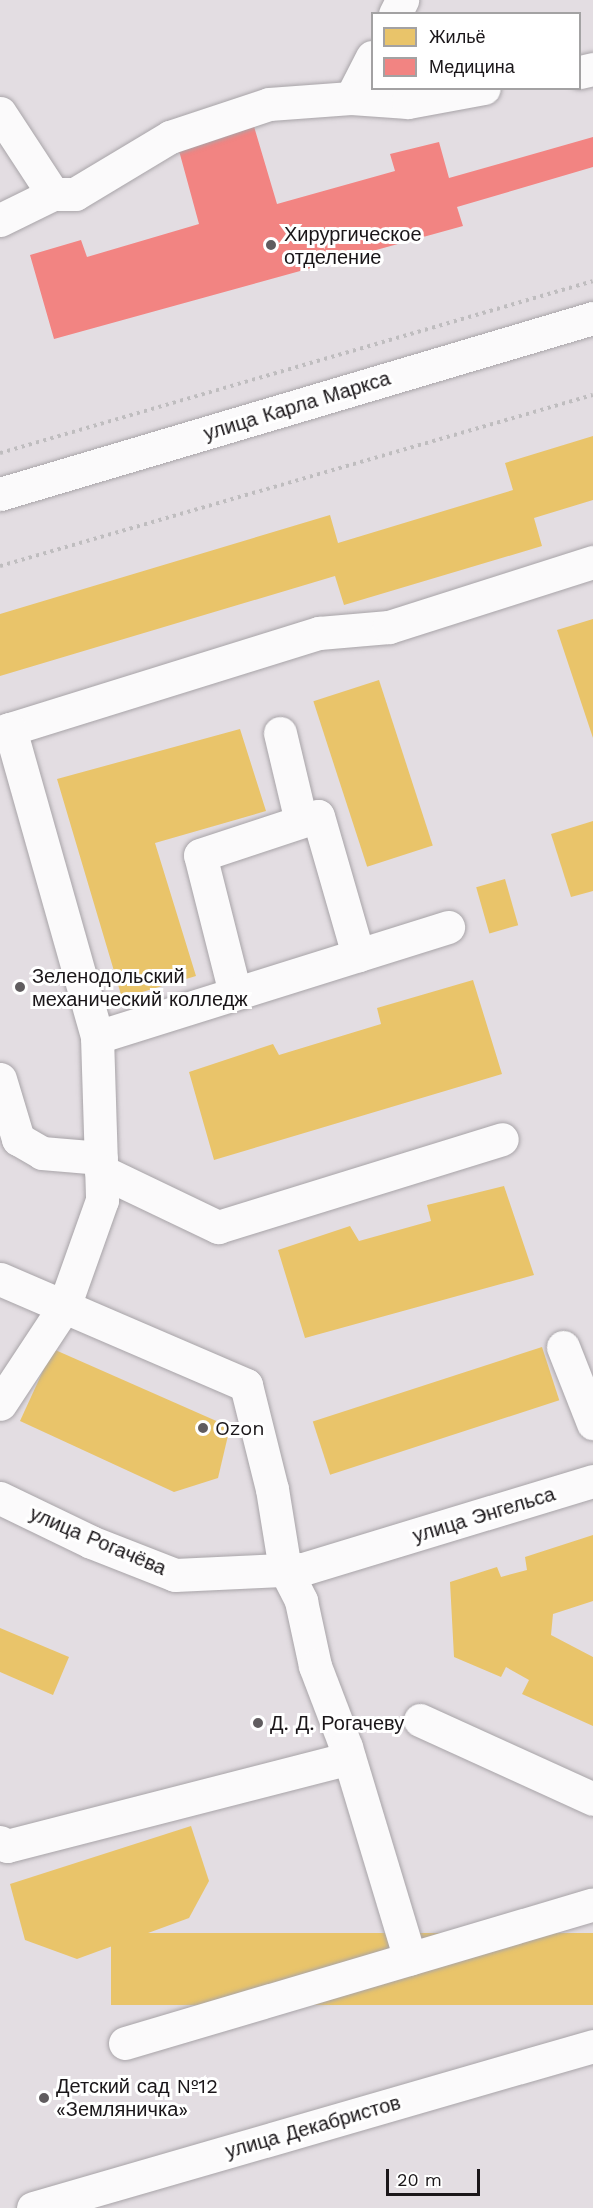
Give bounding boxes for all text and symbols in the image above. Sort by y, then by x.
legend [371,12,581,90]
text: Жильё [429,26,486,47]
text: Медицина [429,56,515,77]
place label: Хирургическое отделение [284,222,422,269]
marker: Хирургическое отделение [262,236,280,254]
street label: улица Карла Маркса [201,366,393,446]
place label: Зеленодольский механический колледж [32,964,248,1011]
marker: Зеленодольский механический колледж [13,980,27,994]
place label: Ozon [215,1416,265,1440]
marker: Ozon [196,1421,210,1435]
street label: улица Энгельса [410,1482,558,1548]
street label: улица Рогачёва [26,1501,170,1581]
place label: Д. Д. Рогачеву [270,1711,404,1735]
marker: Д. Д. Рогачеву [251,1716,265,1730]
place label: Детский сад №12 «Земляничка» [56,2074,218,2121]
street label: улица Декабристов [223,2090,403,2164]
marker: Детский сад №12 «Земляничка» [37,2091,51,2105]
scale bar [389,2157,484,2195]
text: 20 m [397,2169,442,2190]

